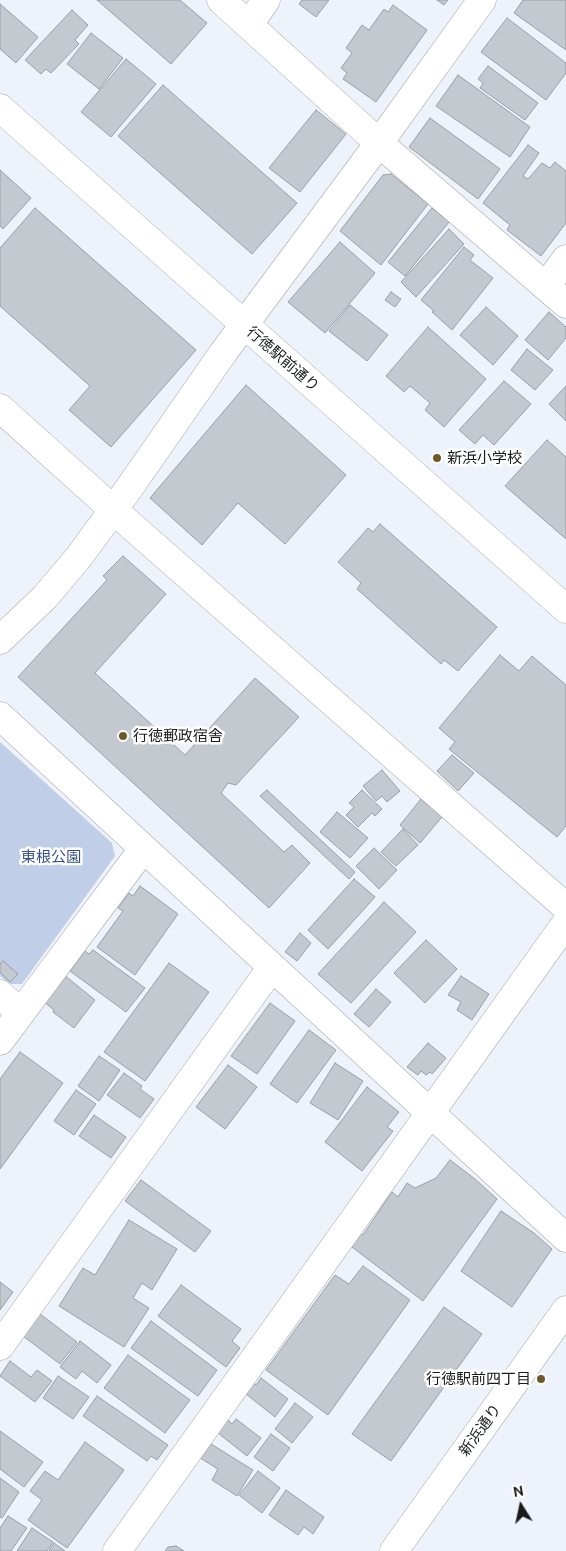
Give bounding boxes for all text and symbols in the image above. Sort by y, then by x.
street label: 行徳駅前通り [243,323,323,395]
place label: 新浜小学校 [447,449,522,467]
marker: 新浜小学校 [431,452,443,464]
place label: 行徳郵政宿舎 [133,727,223,745]
marker: 行徳郵政宿舎 [117,730,129,742]
park label: 東根公園 [21,848,81,866]
place label: 行徳駅前四丁目 [426,1370,531,1388]
marker: 行徳駅前四丁目 [535,1373,547,1385]
street label: 新浜通り [455,1400,505,1460]
north arrow [496,1481,546,1531]
text: N [512,1482,525,1500]

